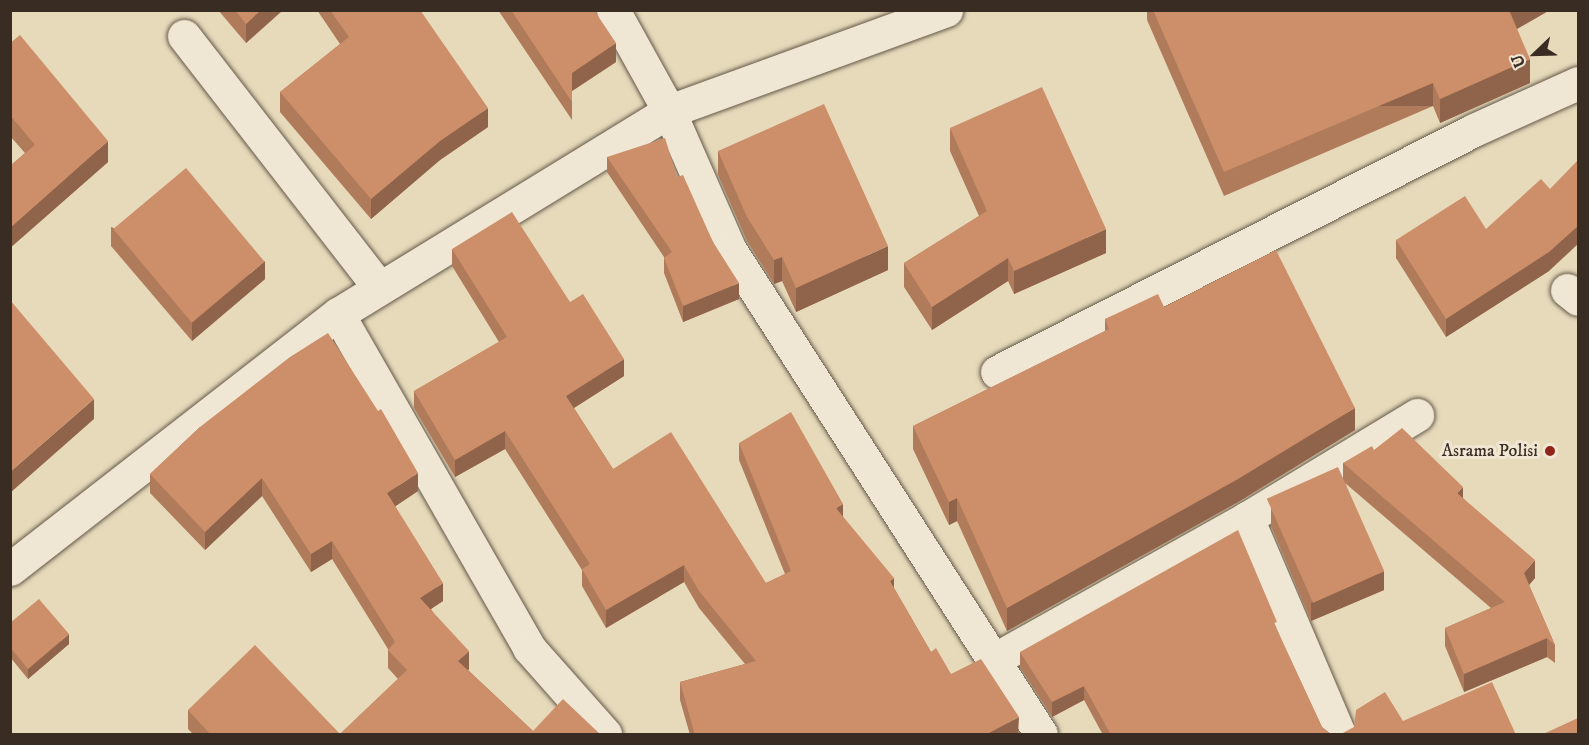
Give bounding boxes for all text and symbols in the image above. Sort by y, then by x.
north arrow [1505,24,1565,84]
text: U [1507,51,1530,71]
place label: Asrama Polisi [1442,440,1538,462]
marker: Asrama Polisi [1543,444,1557,458]

